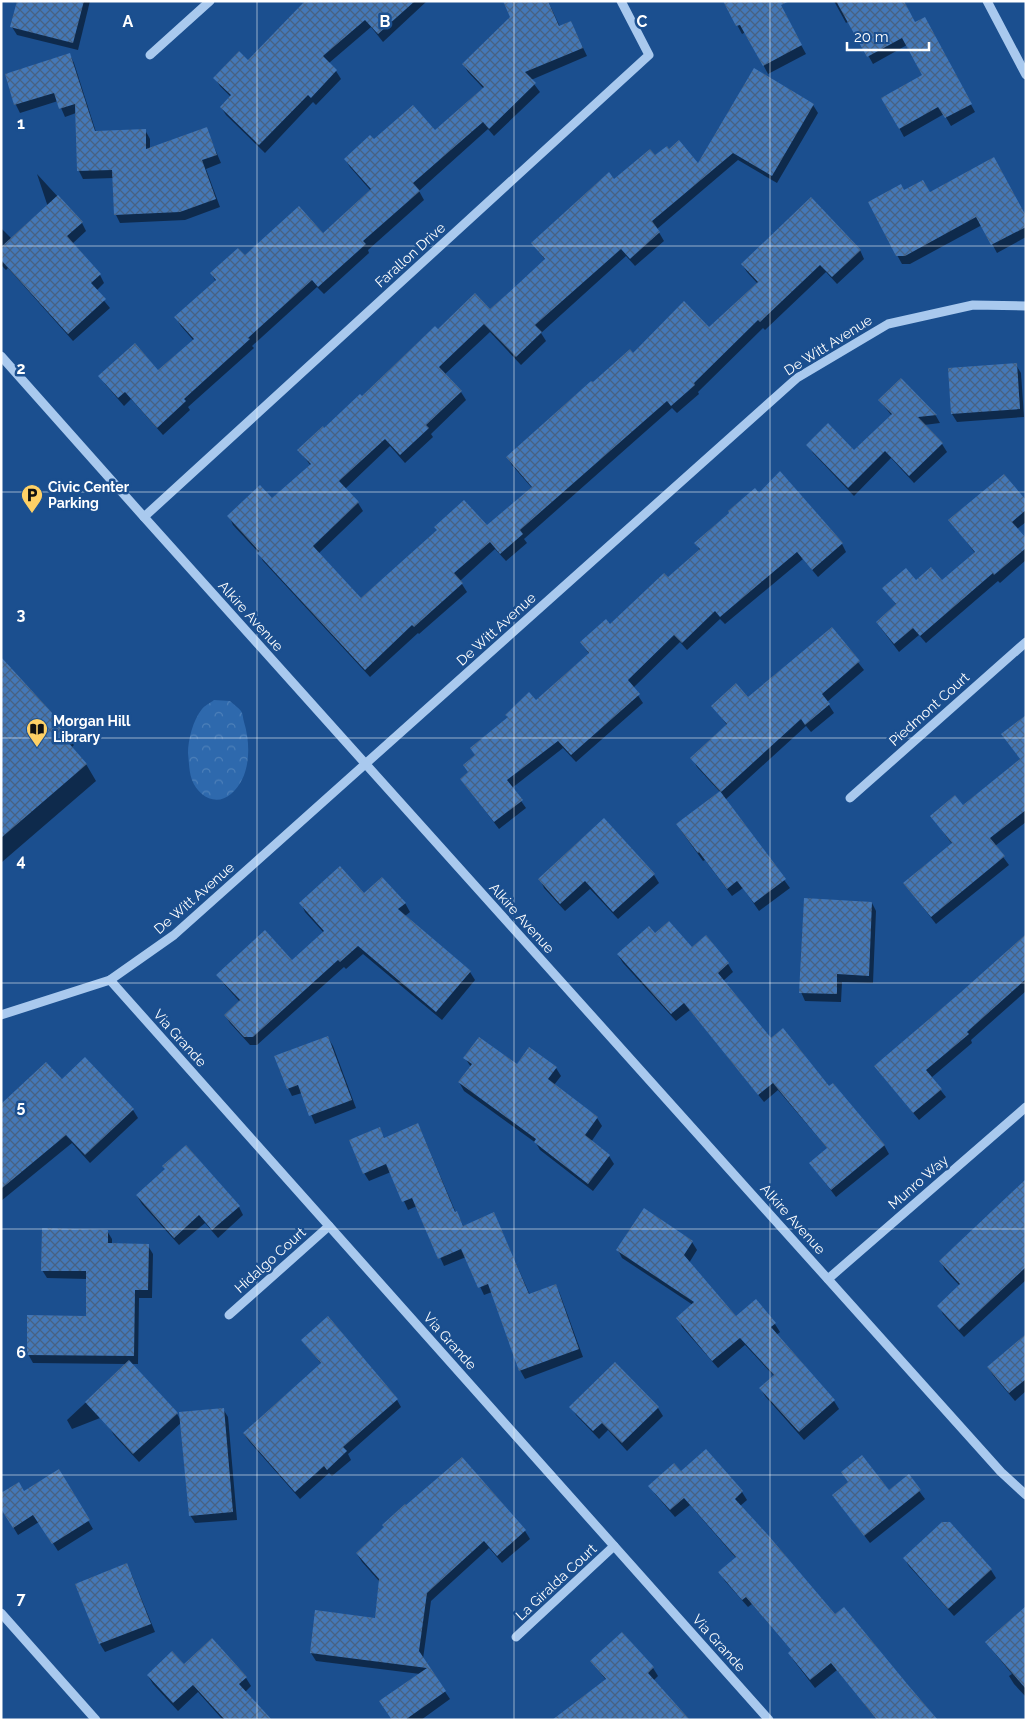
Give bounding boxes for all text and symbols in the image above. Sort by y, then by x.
text: A [123,12,134,31]
text: B [380,12,391,31]
text: C [637,12,648,31]
scale bar [847,20,930,52]
text: 20 m [854,28,889,46]
text: 1 [17,114,25,133]
street label: Farallon Drive [372,219,448,291]
street label: De Witt Avenue [781,312,875,378]
text: 2 [16,359,26,378]
place label: Civic Center Parking [48,479,130,511]
parking icon: Civic Center Parking [20,483,44,514]
street label: Alkire Avenue [215,578,287,654]
street label: De Witt Avenue [453,589,539,669]
text: 3 [17,605,26,624]
street label: Piedmont Court [886,669,973,749]
place label: Morgan Hill Library [53,713,131,745]
library icon: Morgan Hill Library [25,717,49,748]
text: 4 [16,851,26,870]
street label: De Witt Avenue [151,859,237,937]
street label: Alkire Avenue [486,880,558,956]
street label: Via Grande [150,1006,210,1070]
text: 5 [17,1097,26,1116]
street label: Munro Way [885,1151,951,1212]
street label: Alkire Avenue [757,1181,829,1257]
street label: Hidalgo Court [231,1224,309,1296]
street label: Via Grande [420,1309,480,1373]
text: 6 [16,1343,26,1362]
street label: La Giralda Court [512,1540,600,1623]
text: 7 [17,1589,26,1608]
street label: Via Grande [689,1611,749,1675]

